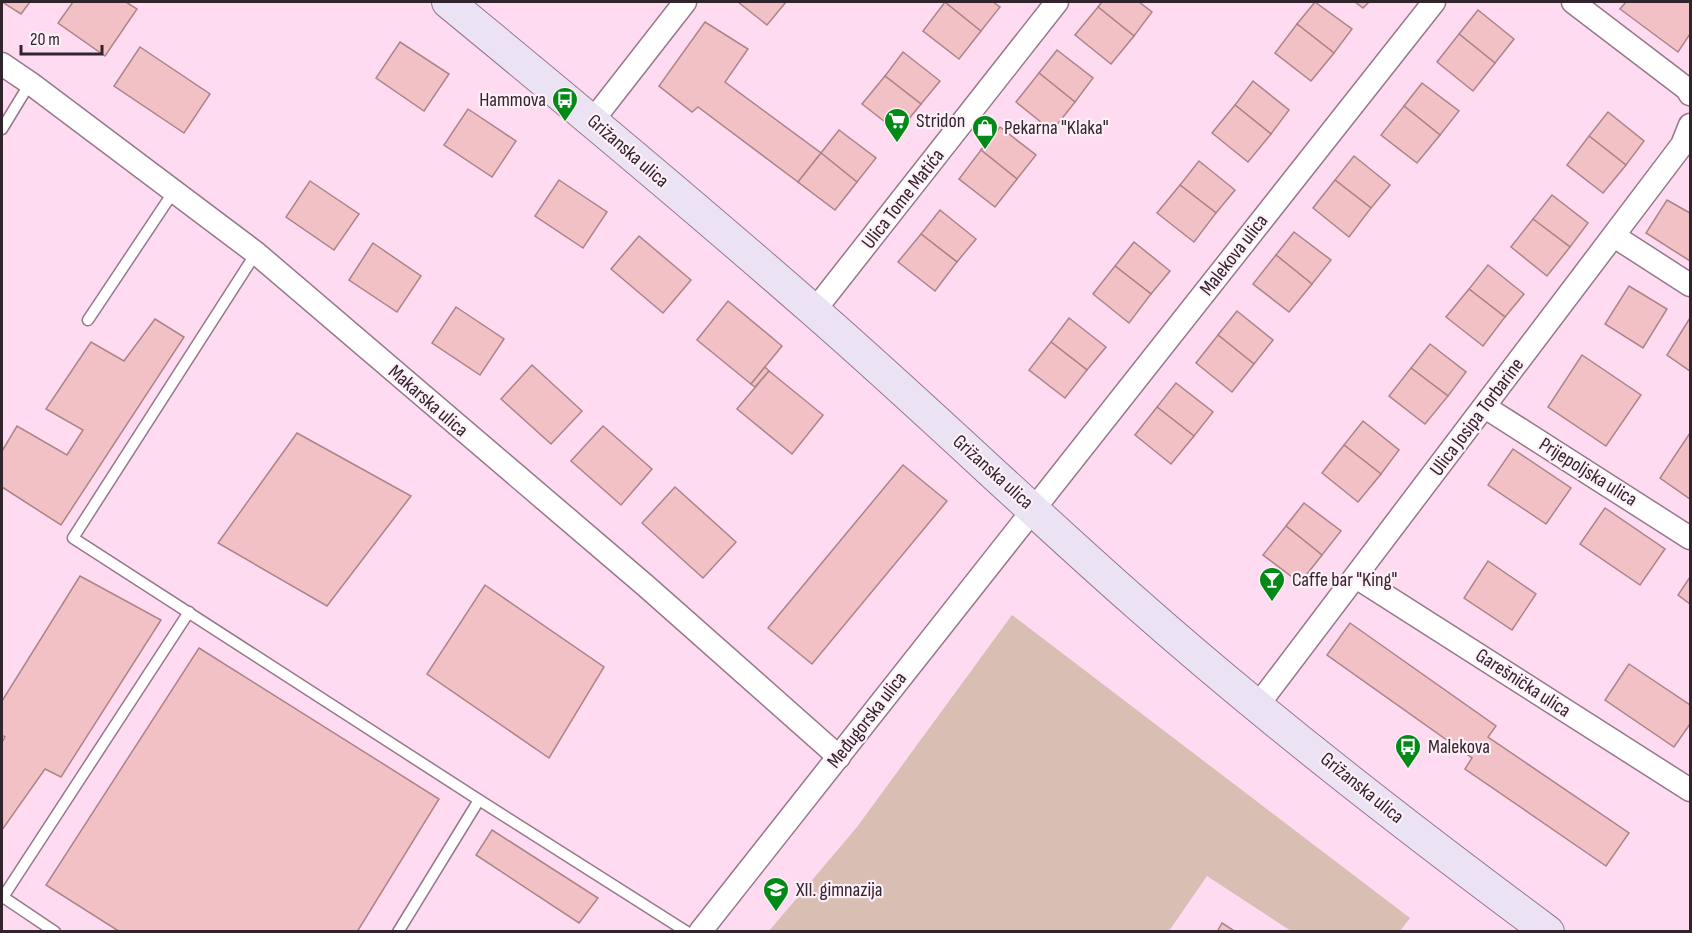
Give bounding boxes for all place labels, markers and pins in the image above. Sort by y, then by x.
bus stop icon: Hammova [550,85,580,123]
place label: Hammova [479,88,546,112]
supermarket icon: Stridon [882,106,912,144]
place label: Stridon [916,109,965,133]
shop icon: Pekarna "Klaka" [970,113,1000,151]
place label: Pekarna "Klaka" [1004,116,1109,140]
bar icon: Caffe bar "King" [1257,565,1287,603]
place label: Caffe bar "King" [1292,568,1397,592]
bus stop icon: Malekova [1393,732,1423,770]
place label: Malekova [1428,735,1490,759]
school or university icon: XII. gimnazija [761,875,791,913]
place label: XII. gimnazija [795,878,882,902]

